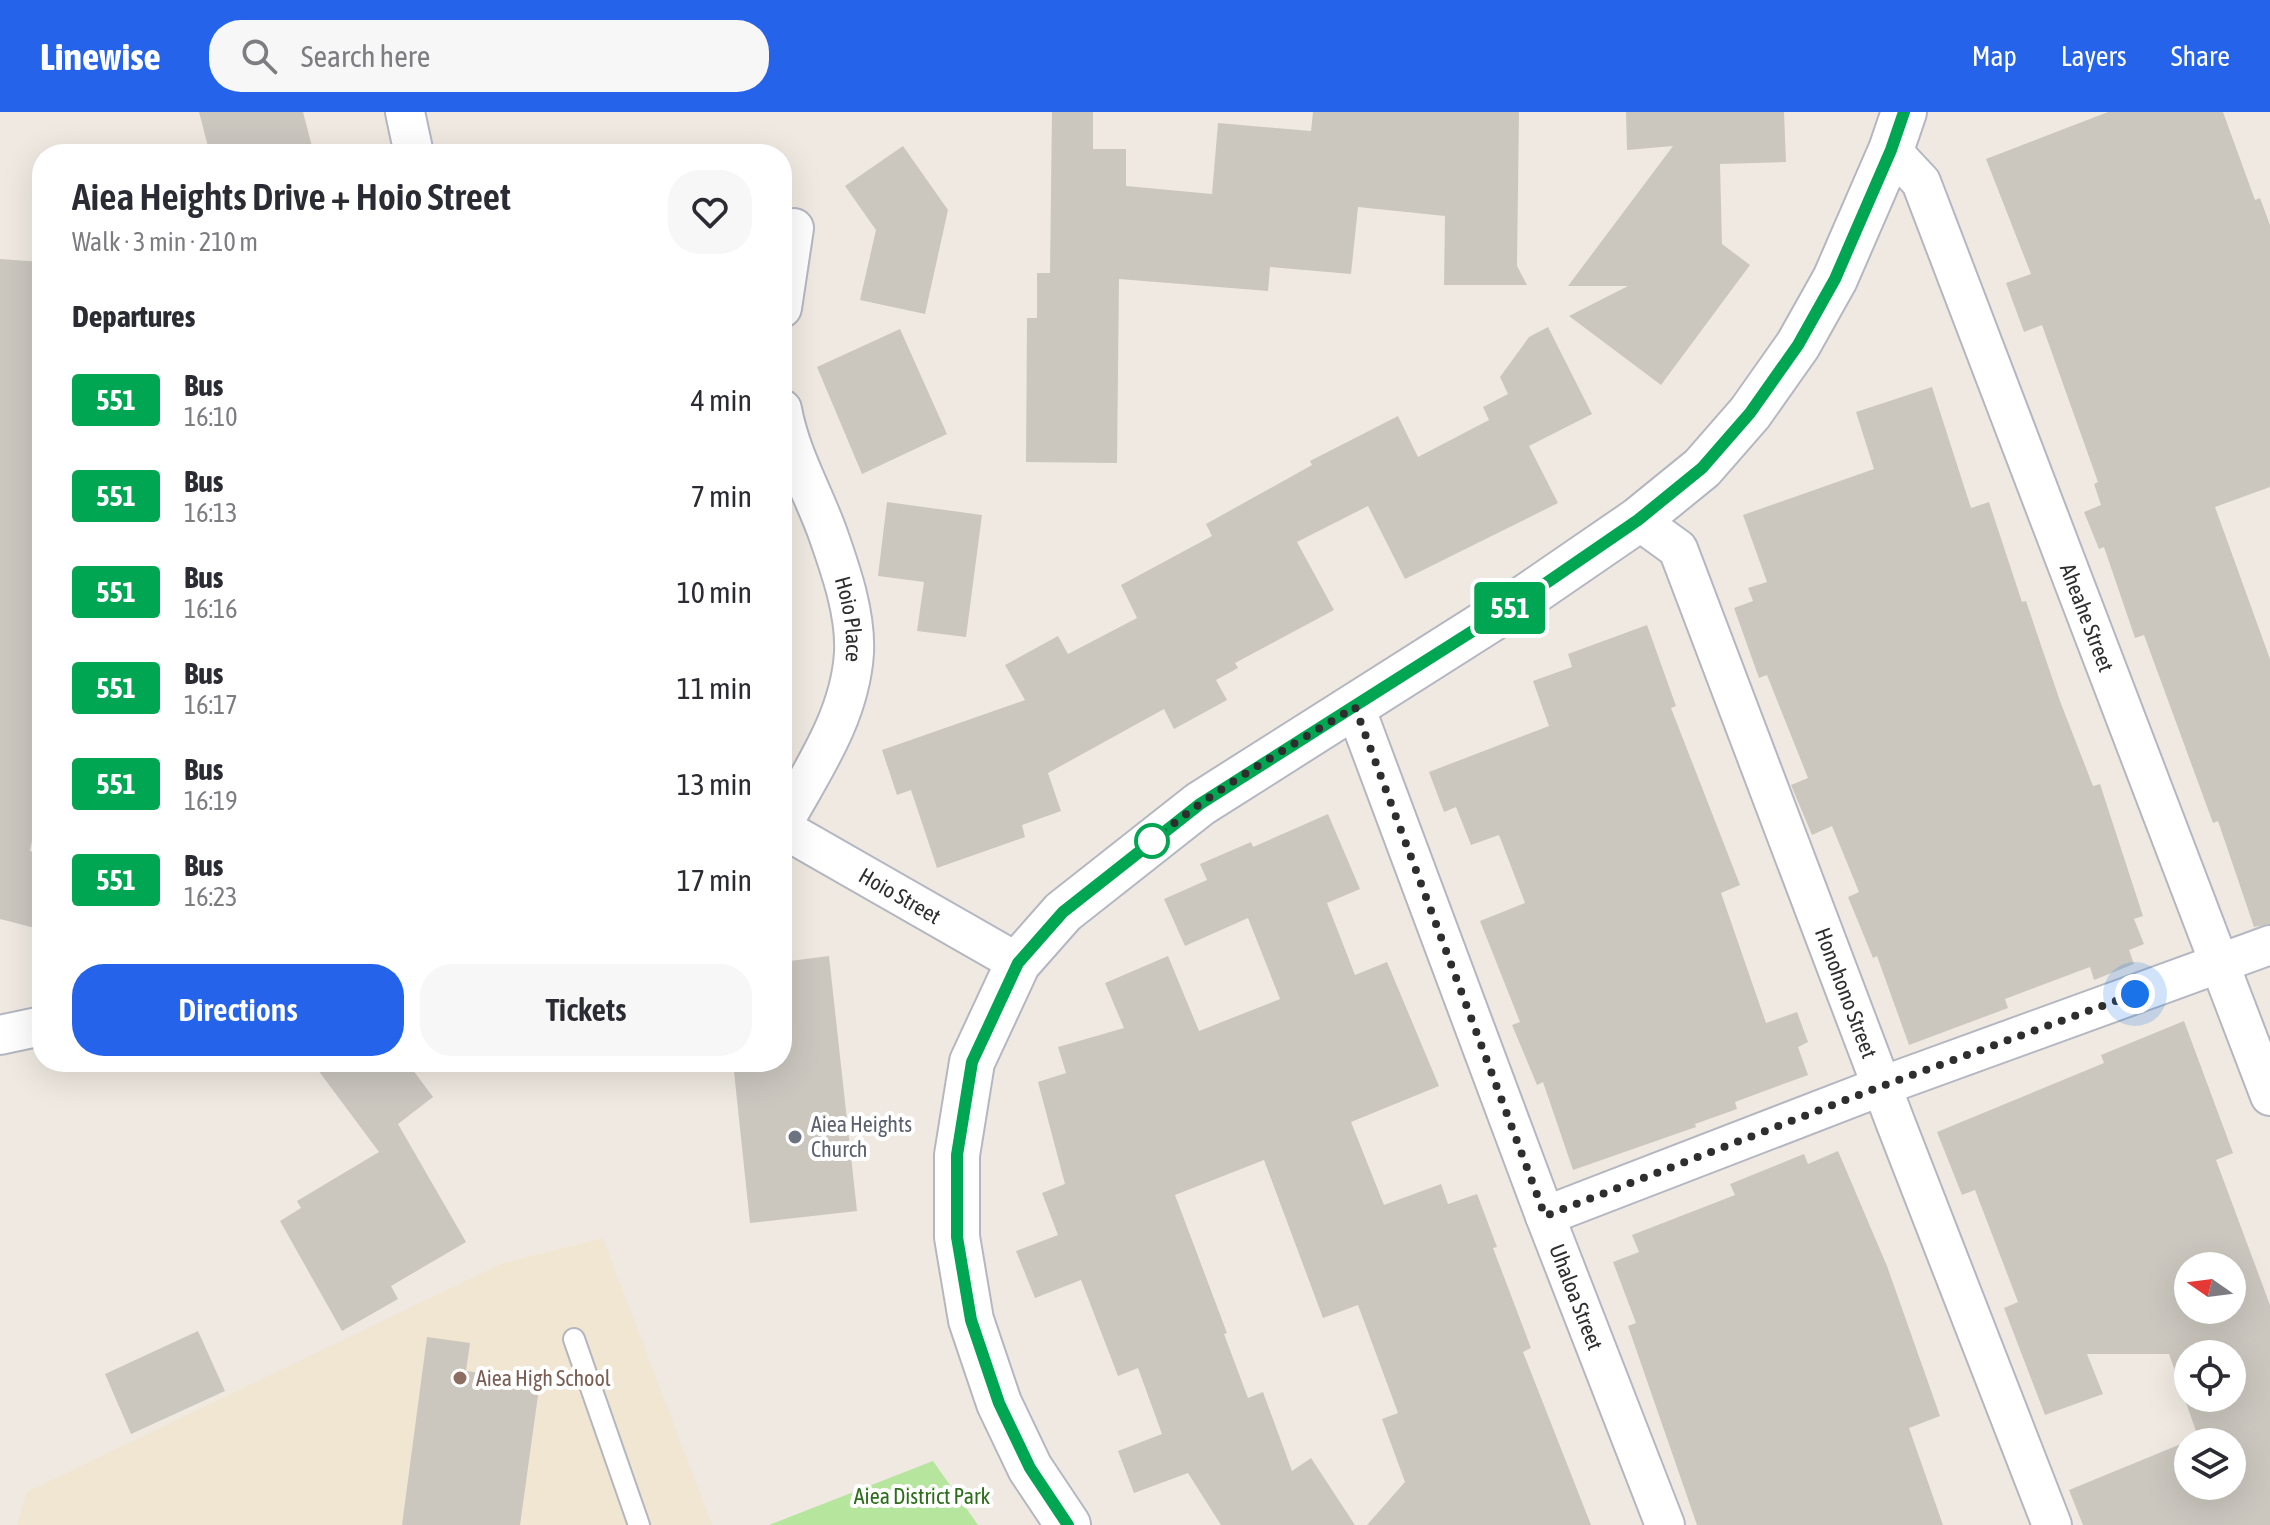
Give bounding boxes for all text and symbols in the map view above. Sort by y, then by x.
search box [209,20,769,92]
icon: search [237,34,281,78]
text: Linewise [40,35,161,78]
text: Search here [301,39,430,73]
text: Map [1972,40,2017,72]
text: Layers [2061,40,2127,72]
text: Share [2171,40,2230,72]
button: heart [668,170,752,254]
text: Aiea Heights Drive + Hoio Street [72,175,511,218]
text: Walk · 3 min · 210 m [72,227,258,257]
text: Departures [72,299,195,333]
text: Bus [184,368,223,402]
text: 4 min [691,383,752,417]
text: 551 [96,384,136,416]
text: 16:10 [184,402,238,432]
text: Bus [184,464,223,498]
text: 7 min [691,479,752,513]
text: 551 [96,480,136,512]
text: 16:13 [184,498,238,528]
text: Bus [184,560,223,594]
street label: Aheahe Street [2055,560,2120,675]
street label: Hoio Place [830,573,867,663]
text: 10 min [677,575,752,609]
text: 551 [96,576,136,608]
line badge: 551 [1464,582,1556,634]
text: 551 [1490,592,1530,624]
text: 16:16 [184,594,238,624]
text: Bus [184,656,223,690]
text: 11 min [677,671,752,705]
text: 551 [96,672,136,704]
text: 16:17 [184,690,238,720]
text: Bus [184,752,223,786]
text: 13 min [677,767,752,801]
text: 551 [96,768,136,800]
text: 16:19 [184,786,238,816]
unlabelled marker [1135,824,1169,858]
text: Bus [184,848,223,882]
street label: Hoio Street [855,862,946,929]
text: 17 min [677,863,752,897]
text: 551 [96,864,136,896]
text: 16:23 [184,882,238,912]
street label: Honohono Street [1810,924,1883,1062]
button: Directions [72,964,404,1056]
button: Tickets [420,964,752,1056]
your location [2115,974,2155,1014]
place label: Aiea Heights Church [811,1111,912,1162]
marker: Aiea Heights Church [786,1128,804,1146]
street label: Uhaloa Street [1544,1240,1609,1353]
north arrow [2174,1252,2246,1324]
map controls [2174,1252,2246,1500]
button: locate [2174,1340,2246,1412]
place label: Aiea High School [476,1365,611,1391]
marker: Aiea High School [451,1369,469,1387]
button: layers [2174,1428,2246,1500]
park label: Aiea District Park [854,1483,990,1509]

